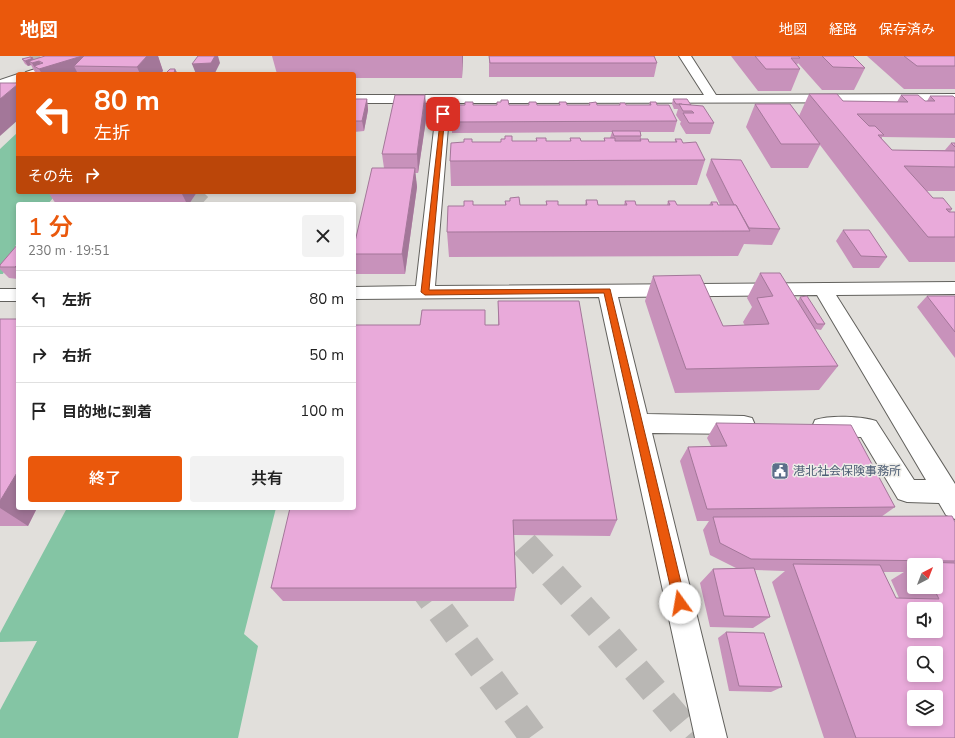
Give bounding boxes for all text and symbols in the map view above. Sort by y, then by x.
text: 地図 [20,17,58,43]
text: 地図 [779,20,807,39]
text: 経路 [829,20,857,39]
text: 保存済み [879,20,935,39]
text: 80 m [94,82,160,120]
icon: left [28,88,80,140]
pin [426,97,460,131]
icon: arrive [432,103,454,125]
text: 左折 [94,121,130,145]
icon: right [81,164,103,186]
text: その先 [28,166,73,186]
text: 1 分 [28,211,73,243]
button: close [302,215,344,257]
text: 230 m · 19:51 [28,242,110,260]
icon: left [28,288,50,310]
text: 80 m [309,289,344,309]
text: 左折 [62,290,92,310]
icon: right [28,344,50,366]
text: 50 m [309,345,344,365]
text: 右折 [62,346,92,366]
icon: arrive [28,400,50,422]
text: 100 m [300,401,344,421]
text: 目的地に到着 [62,402,152,422]
button: 終了 [28,456,182,502]
button: 共有 [190,456,344,502]
public building icon: 港北社会保険事務所 [770,461,790,481]
place label: 港北社会保険事務所 [793,463,901,479]
north arrow [907,558,943,594]
map controls [907,558,943,726]
position arrow [659,582,701,624]
button: sound [907,602,943,638]
button: search [907,646,943,682]
button: layers [907,690,943,726]

